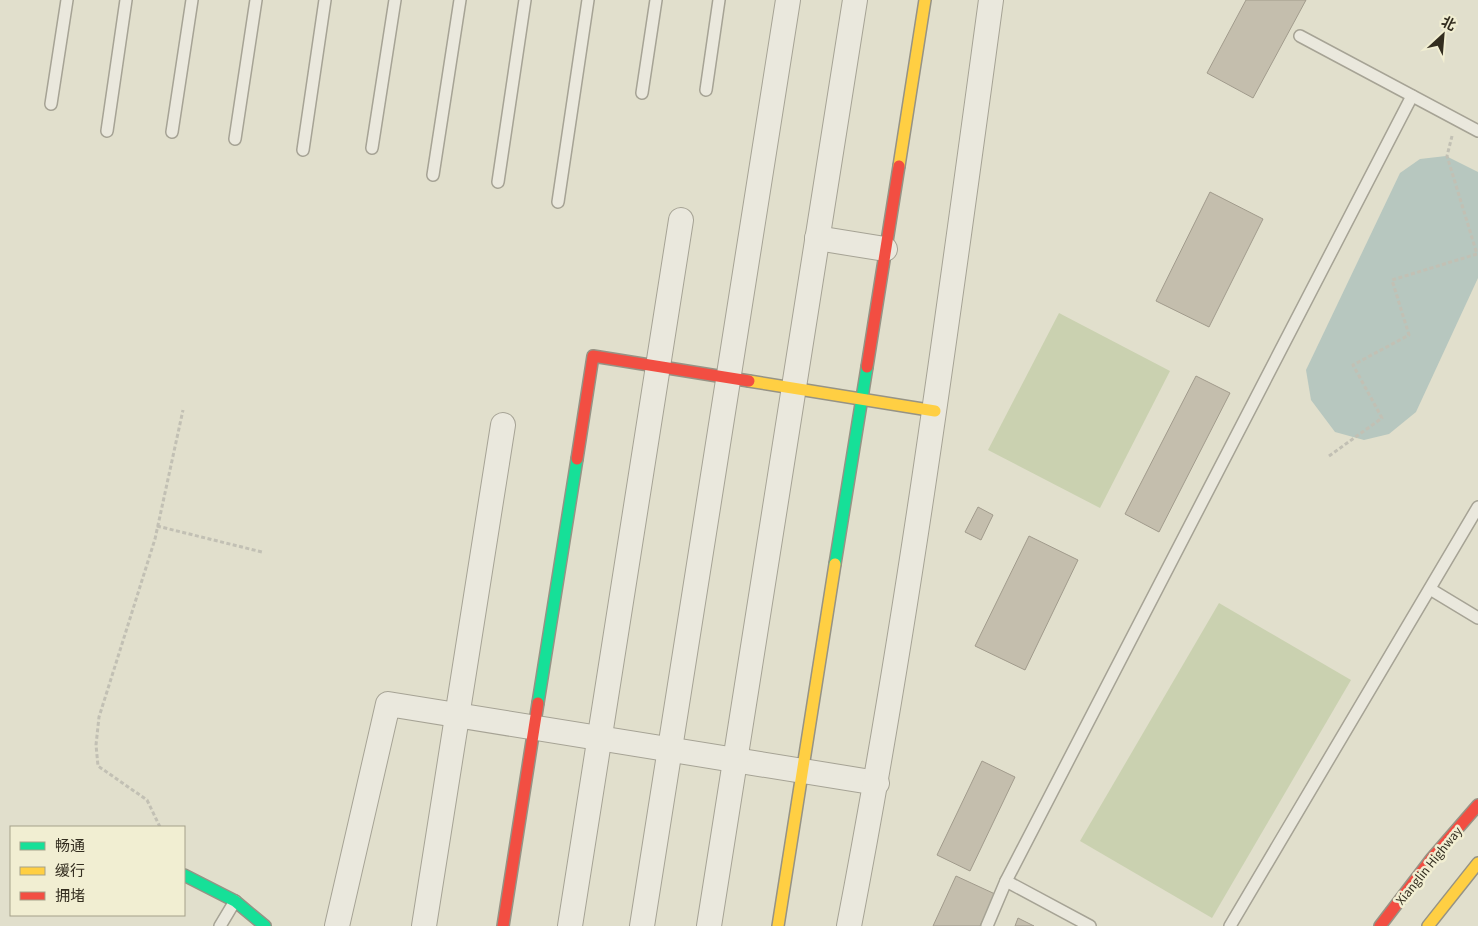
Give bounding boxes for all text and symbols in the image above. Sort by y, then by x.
north arrow [1418,10,1468,60]
text: 北 [1438,10,1460,34]
street label: Xianglin Highway [1391,822,1465,908]
legend [10,826,185,916]
text: 畅通 [55,834,85,855]
text: 缓行 [55,859,85,880]
text: 拥堵 [55,884,85,905]

